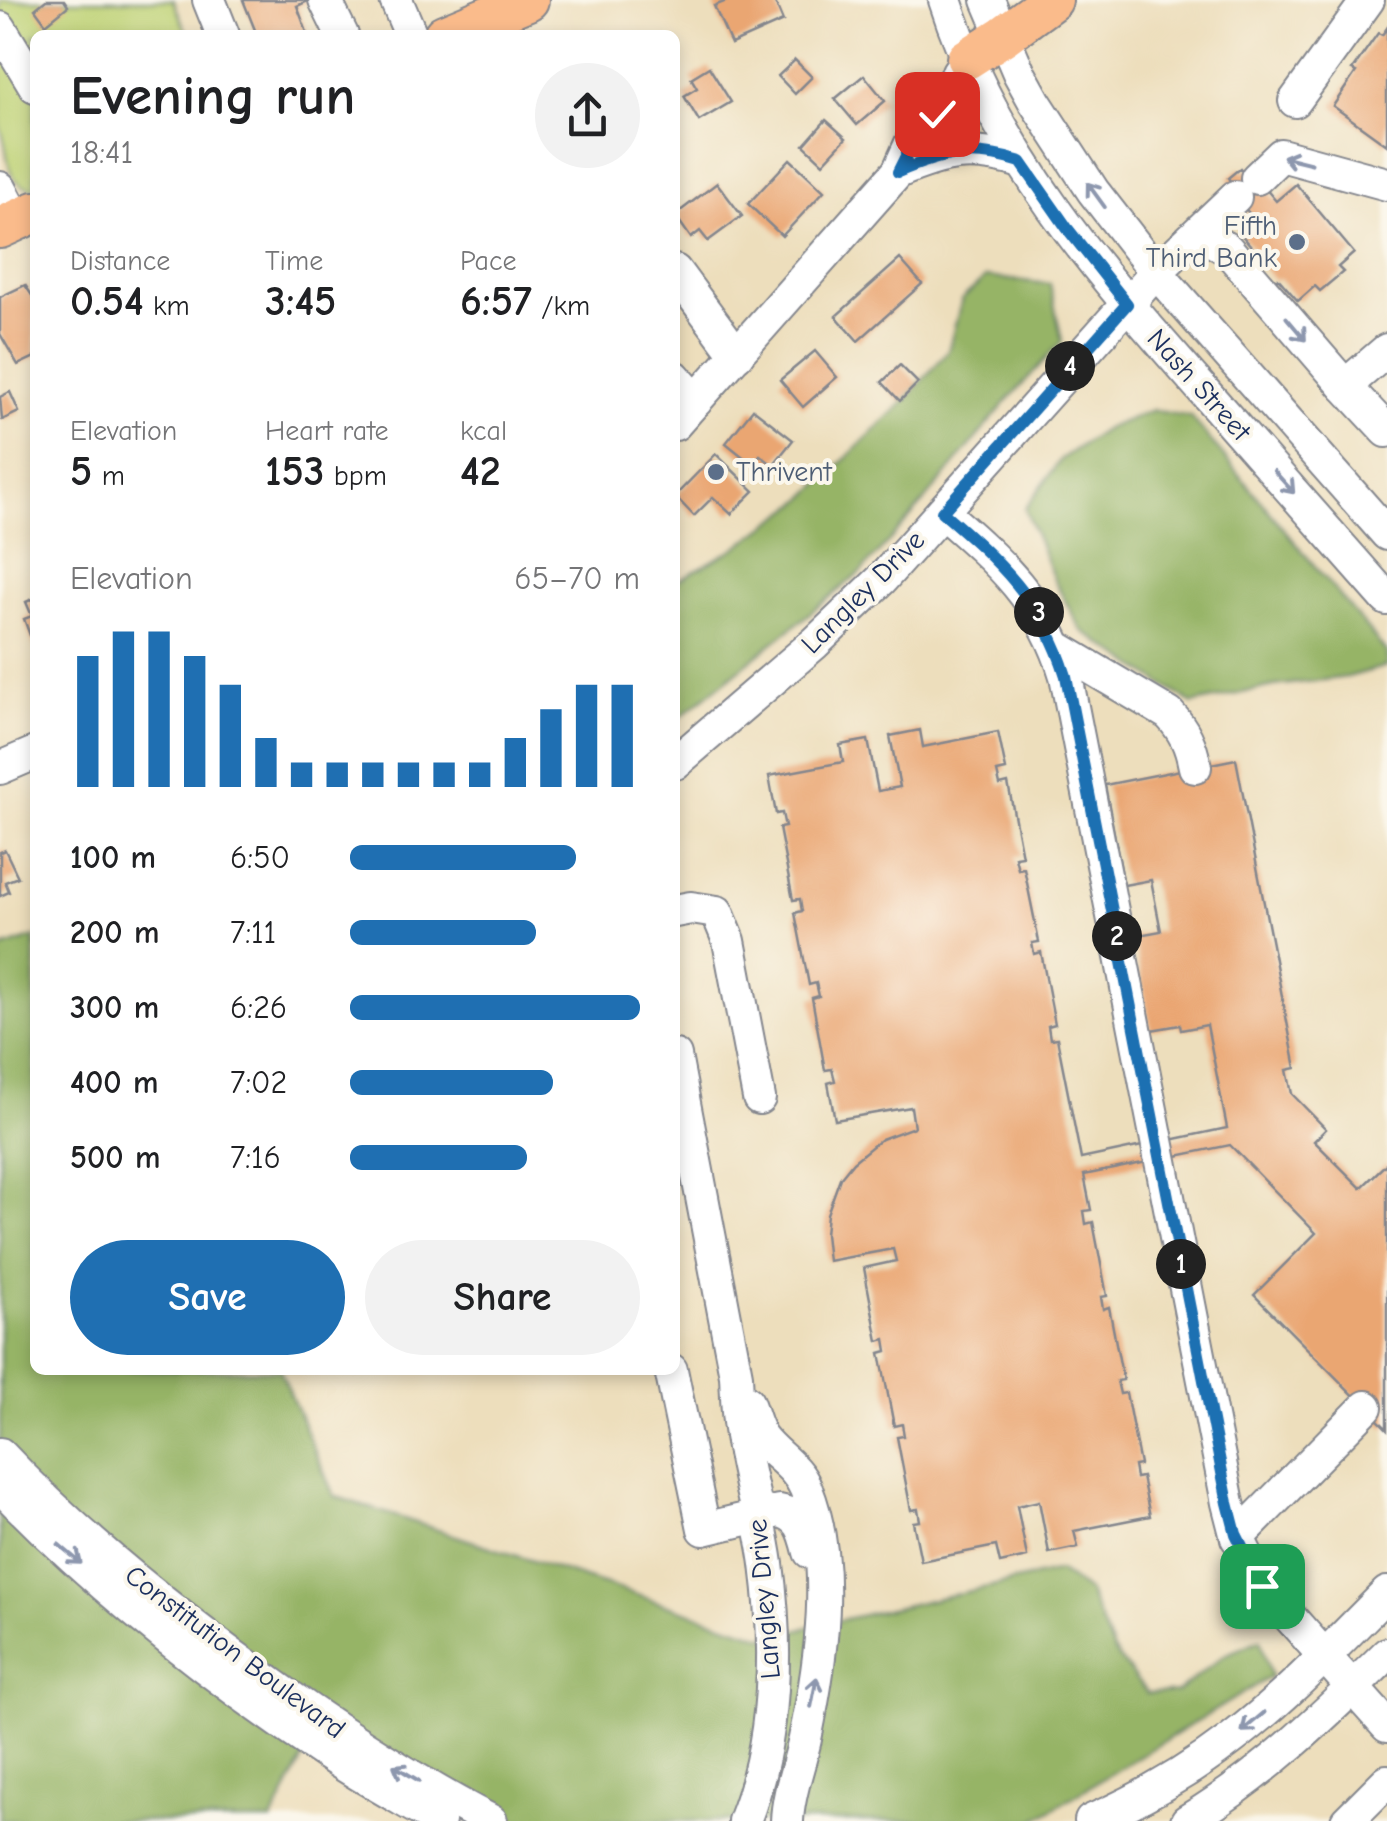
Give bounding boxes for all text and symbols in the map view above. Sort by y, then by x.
button: share [535,63,640,168]
text: Evening run [70,64,355,128]
pin [895,72,980,157]
icon: check [910,87,965,142]
text: 18:41 [70,134,133,171]
one-way arrow [1282,150,1314,168]
one-way arrow [1086,181,1107,209]
place label: Fifth Third Bank [1146,210,1277,274]
marker: Fifth Third Bank [1286,231,1308,253]
text: Distance [70,245,170,277]
text: Time [265,245,323,277]
text: Pace [460,245,516,277]
text: 0.54 [70,277,144,326]
text: 3:45 [265,277,336,326]
text: 6:57 [460,277,532,326]
text: km [144,290,190,322]
text: /km [532,290,590,322]
one-way arrow [1285,315,1307,341]
street label: Nash Street [1141,323,1258,448]
pin: 4 [1045,341,1095,391]
text: 4 [1063,350,1077,382]
text: Elevation [70,415,177,447]
text: Heart rate [265,415,388,447]
text: kcal [460,415,507,447]
text: 5 [70,447,92,496]
text: 153 [265,447,325,496]
text: 42 [460,447,501,496]
place label: Thrivent [736,456,833,488]
text: m [92,460,125,492]
text: bpm [325,460,387,492]
marker: Thrivent [705,461,727,483]
one-way arrow [1273,469,1296,494]
street label: Langley Drive [795,524,931,660]
text: Elevation [70,560,193,597]
text: 65–70 m [514,560,640,597]
pin: 3 [1014,587,1064,637]
text: 3 [1032,596,1046,628]
text: 100 m [70,839,156,876]
text: 6:50 [230,839,290,876]
pin: 2 [1092,911,1142,961]
text: 200 m [70,914,159,951]
text: 7:11 [230,914,276,951]
text: 2 [1110,920,1124,952]
text: 300 m [70,989,159,1026]
text: 6:26 [230,989,287,1026]
text: 400 m [70,1064,158,1101]
text: 7:02 [230,1064,287,1101]
text: 500 m [70,1139,160,1176]
text: 7:16 [230,1139,281,1176]
pin: 1 [1156,1239,1206,1289]
button: Save [70,1240,345,1355]
button: Share [365,1240,640,1355]
text: 1 [1175,1248,1187,1280]
street label: Langley Drive [741,1518,787,1680]
one-way arrow [56,1543,82,1565]
pin [1220,1544,1305,1629]
street label: Constitution Boulevard [119,1559,351,1745]
icon: arrive [1235,1559,1290,1614]
one-way arrow [806,1677,825,1709]
one-way arrow [1241,1710,1266,1733]
one-way arrow [392,1763,421,1784]

